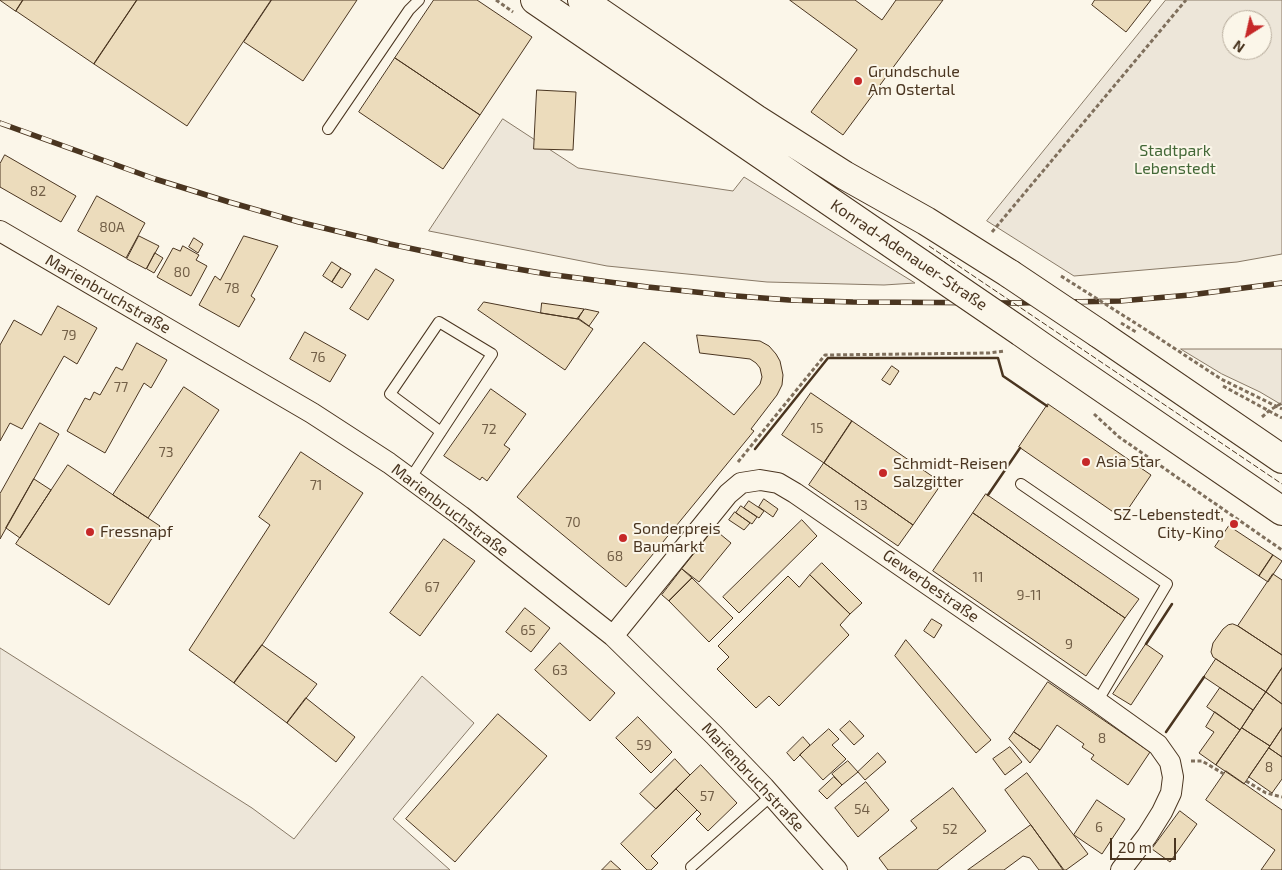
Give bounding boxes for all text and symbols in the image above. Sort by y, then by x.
north arrow [1222,10,1272,60]
text: N [1230,37,1248,57]
place label: Grundschule Am Ostertal [868,62,960,100]
marker: Grundschule Am Ostertal [852,75,864,87]
park label: Stadtpark Lebenstedt [1134,141,1216,179]
house number: 82 [30,183,46,199]
street label: Konrad-Adenauer-Straße [827,195,991,315]
house number: 80A [99,219,125,235]
street label: Marienbruchstraße [42,250,174,338]
house number: 80 [174,264,190,280]
house number: 78 [224,280,240,296]
house number: 79 [61,327,77,343]
house number: 76 [310,349,326,365]
house number: 77 [114,379,128,395]
house number: 15 [810,420,824,436]
house number: 72 [481,421,497,437]
house number: 73 [159,444,173,460]
place label: Asia Star [1096,452,1161,472]
place label: Schmidt-Reisen Salzgitter [893,454,1008,492]
marker: Asia Star [1080,456,1092,468]
street label: Marienbruchstraße [388,460,512,560]
marker: Schmidt-Reisen Salzgitter [877,467,889,479]
house number: 71 [310,477,322,493]
house number: 13 [854,497,868,513]
place label: SZ-Lebenstedt, City-Kino [1113,505,1224,543]
house number: 70 [565,514,581,530]
marker: SZ-Lebenstedt, City-Kino [1228,518,1240,530]
place label: Sonderpreis Baumarkt [633,519,721,557]
place label: Fressnapf [100,522,173,542]
marker: Fressnapf [84,526,96,538]
marker: Sonderpreis Baumarkt [617,532,629,544]
street label: Gewerbestraße [879,546,983,626]
house number: 68 [607,548,623,564]
house number: 11 [972,569,984,585]
house number: 67 [424,579,440,595]
house number: 9-11 [1017,587,1041,603]
house number: 65 [520,622,536,638]
house number: 9 [1065,636,1073,652]
house number: 63 [552,662,568,678]
street label: Marienbruchstraße [698,719,808,835]
house number: 8 [1098,730,1106,746]
house number: 59 [636,737,652,753]
house number: 8 [1265,759,1273,775]
house number: 57 [700,788,714,804]
house number: 54 [854,801,870,817]
house number: 6 [1095,819,1103,835]
house number: 52 [942,821,958,837]
scale bar [1112,828,1178,860]
text: 20 m [1118,838,1152,856]

